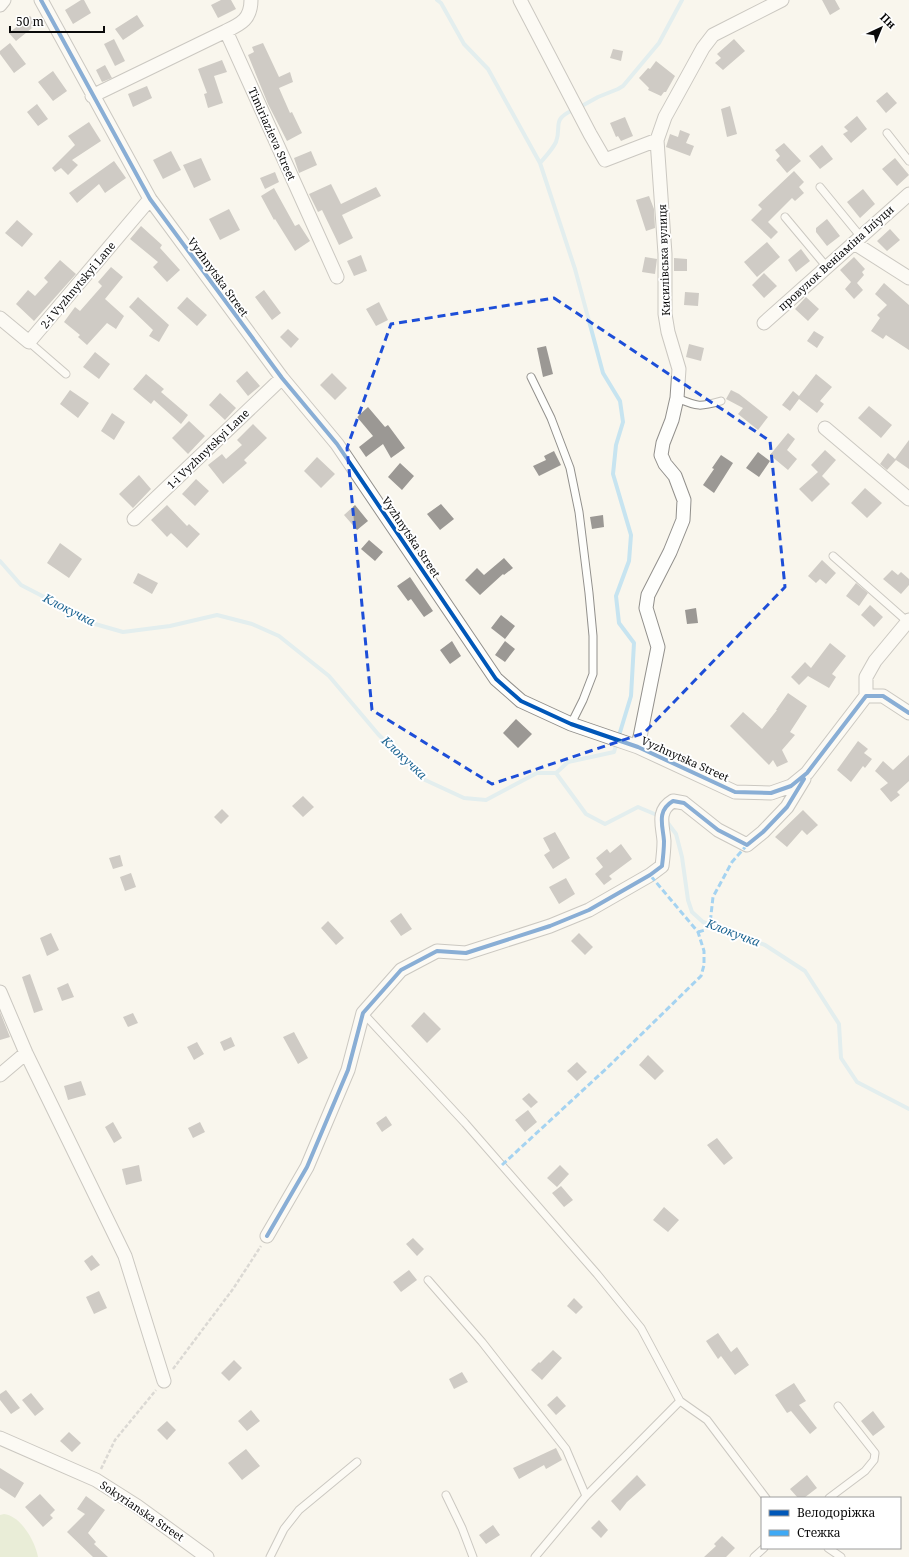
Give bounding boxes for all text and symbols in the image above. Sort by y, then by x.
scale bar [10,8,104,34]
north arrow [861,8,901,48]
text: Пн [877,9,900,32]
text: 50 m [16,13,44,30]
street label: Timiriazieva Street [245,85,300,183]
street label: провулок Веніаміна Іліуци [775,202,897,314]
street label: Кисилівська вулиця [654,204,673,316]
street label: Vyzhnytska Street [185,234,252,319]
street label: 2-i Vyzhnytskyi Lane [37,238,119,331]
street label: 1-i Vyzhnytskyi Lane [163,405,252,492]
street label: Vyzhnytska Street [379,493,444,580]
water label: Клокучка [39,589,98,630]
water label: Клокучка [377,732,431,783]
street label: Vyzhnytska Street [639,733,731,785]
water label: Клокучка [703,914,763,951]
street label: Sokyrianska Street [97,1477,187,1544]
legend [761,1497,901,1549]
text: Велодоріжка [797,1504,875,1521]
text: Стежка [797,1524,841,1541]

